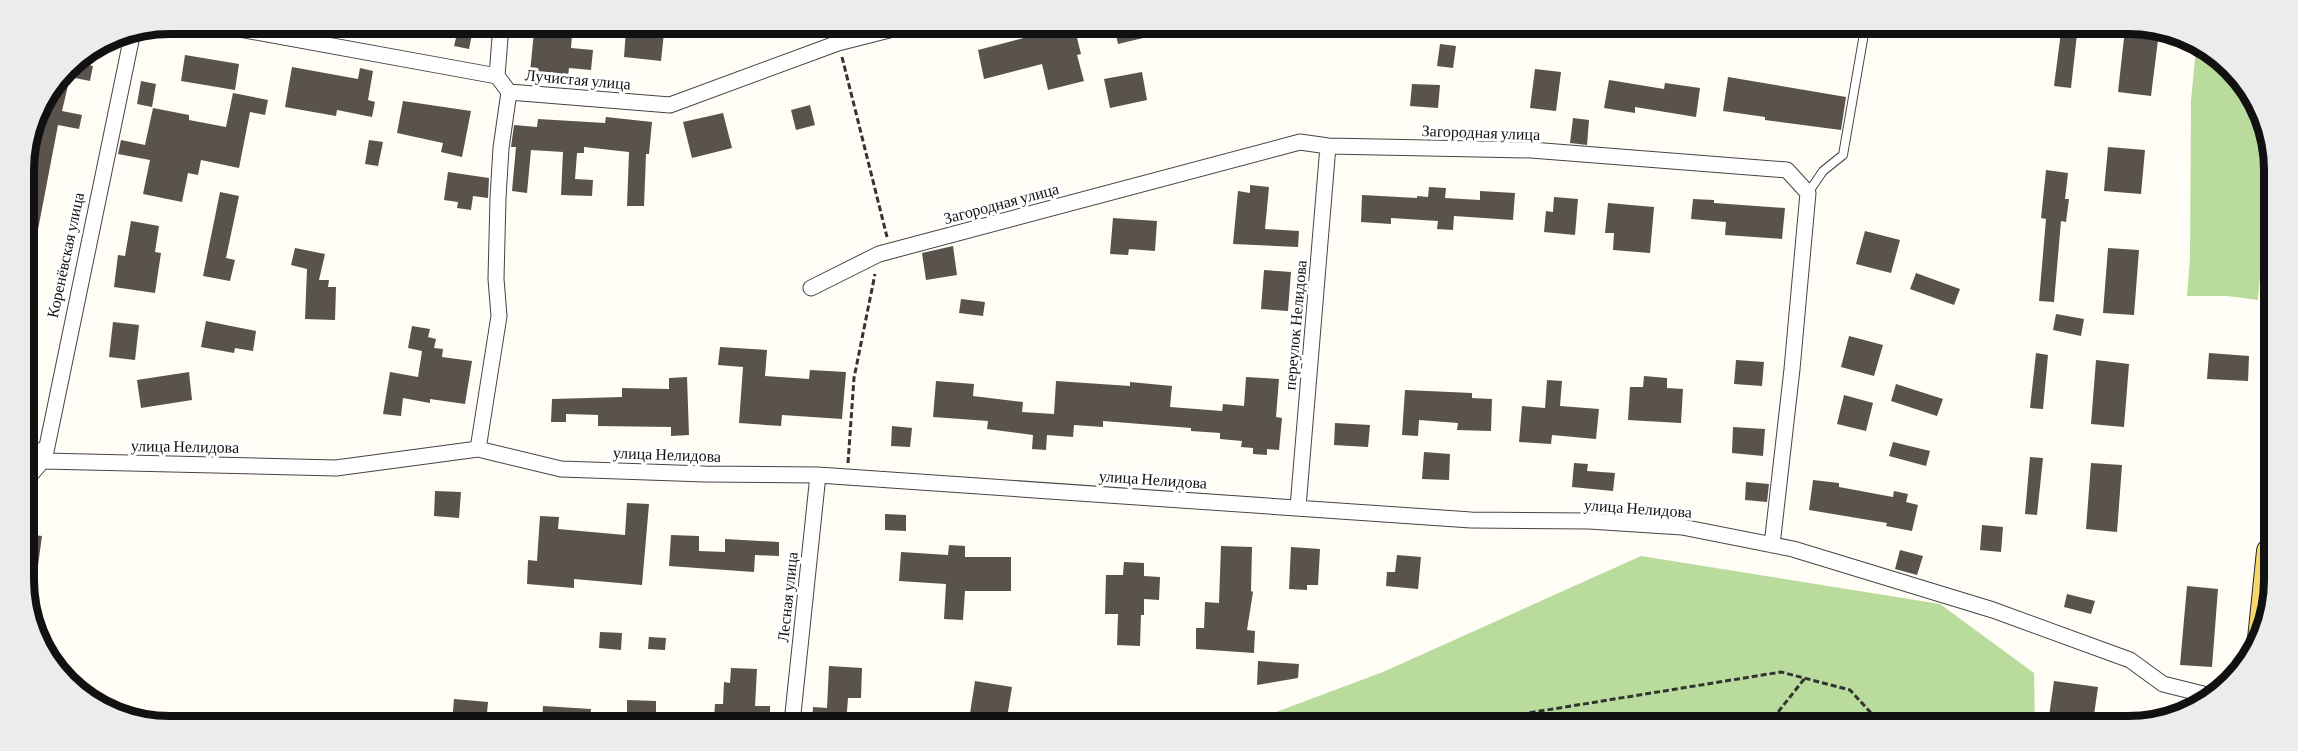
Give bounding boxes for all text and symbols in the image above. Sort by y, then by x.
street label: Лучистая улица [524,66,632,94]
street label: Загородная улица [1421,122,1540,144]
street label: Загородная улица [942,180,1061,228]
street label: Коренёвская улица [44,191,88,320]
street label: переулок Нелидова [1281,259,1311,391]
street label: улица Нелидова [131,437,239,457]
street label: улица Нелидова [613,444,721,466]
street label: улица Нелидова [1098,467,1208,493]
street label: улица Нелидова [1583,496,1693,522]
street label: Лесная улица [774,551,802,643]

